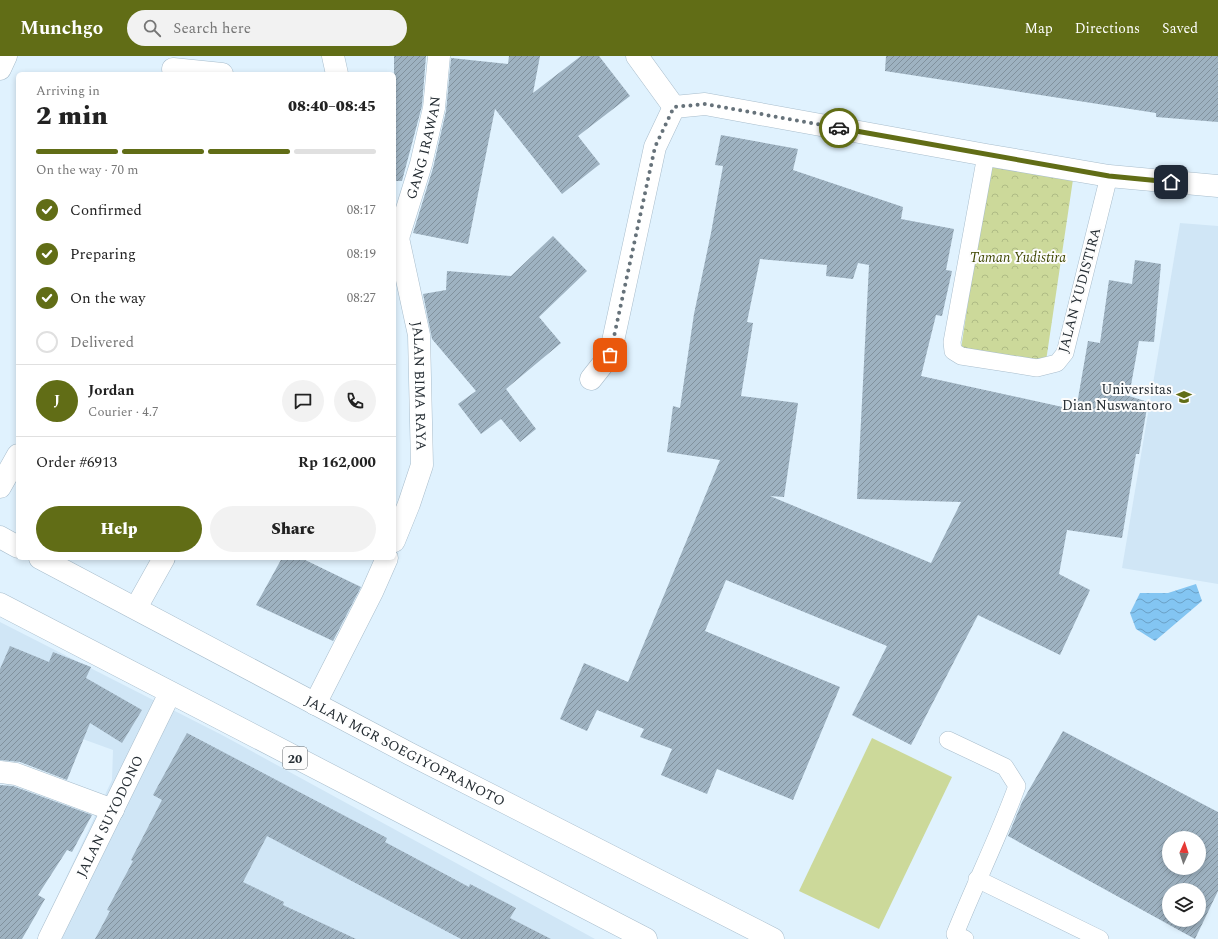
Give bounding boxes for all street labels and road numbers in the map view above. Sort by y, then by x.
street label: GANG IRAWAN [401,95,446,202]
street label: JALAN YUDISTIRA [1053,225,1106,355]
street label: JALAN BIMA RAYA [405,319,432,451]
street label: JALAN MGR SOEGIYOPRANOTO [301,690,509,812]
road number: 20 [283,747,307,769]
street label: JALAN SUYODONO [71,752,149,881]

